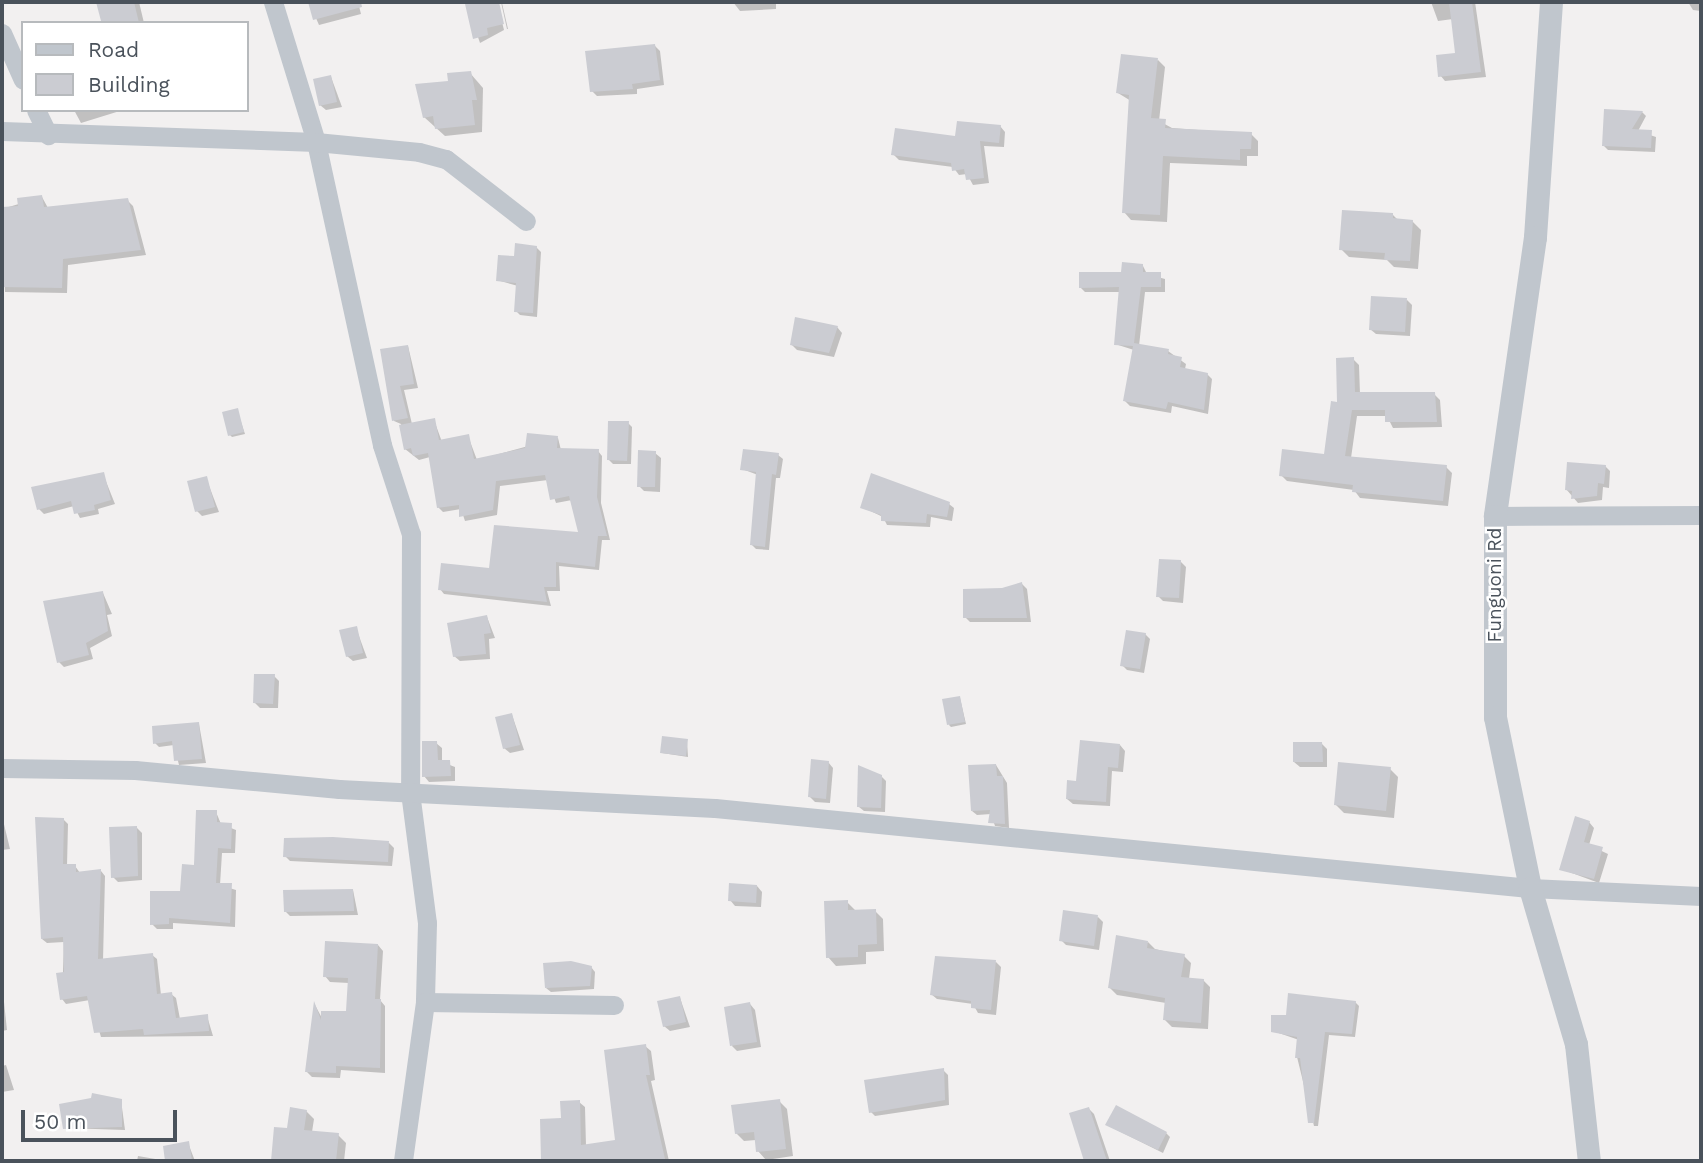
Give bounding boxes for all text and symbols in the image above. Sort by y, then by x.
legend [21,21,248,112]
text: Road [88,37,139,62]
text: Building [88,72,170,97]
street label: Funguoni Rd [1484,527,1506,643]
scale bar [24,1096,180,1140]
text: 50 m [34,1109,86,1134]

